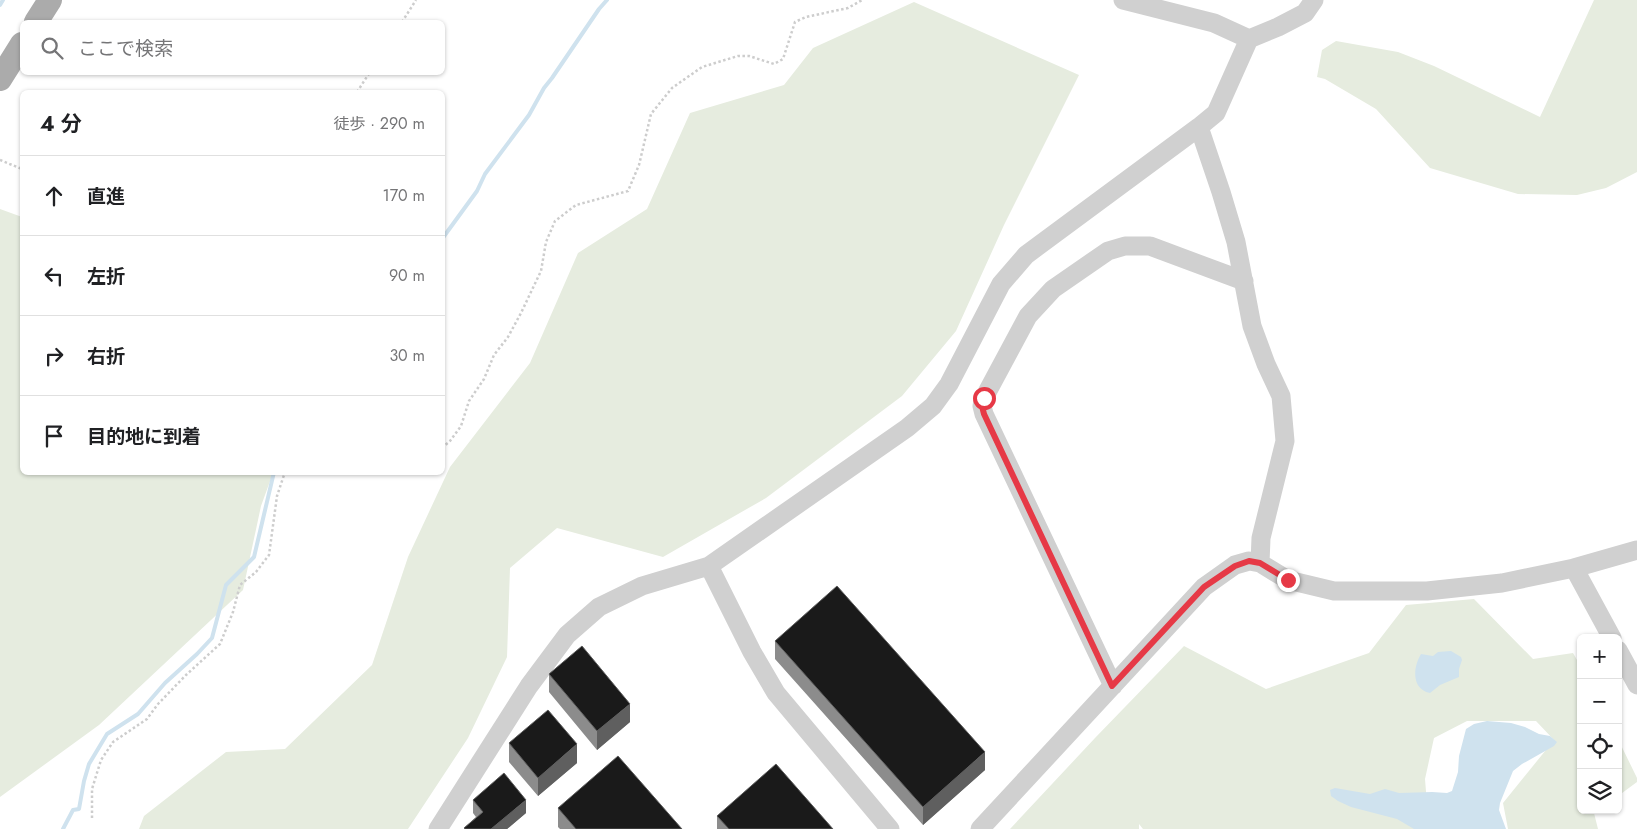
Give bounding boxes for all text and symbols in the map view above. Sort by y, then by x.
search box [20,20,445,75]
icon: search [38,34,66,62]
text: ここで検索 [78,35,173,62]
text: 4 分 [40,109,82,139]
text: 徒歩 · 290 m [333,112,425,135]
icon: ahead [40,182,68,210]
text: 直進 [87,183,125,210]
text: 170 m [383,184,425,207]
icon: left [40,262,68,290]
text: 左折 [87,263,125,290]
text: 90 m [389,264,425,287]
icon: right [40,342,68,370]
text: 右折 [87,343,125,370]
text: 30 m [389,344,425,367]
route start [973,387,996,410]
icon: arrive [40,422,68,450]
text: 目的地に到着 [87,423,201,450]
route end [1277,569,1300,592]
map controls [1577,634,1622,814]
button: + [1577,634,1622,679]
button: − [1577,679,1622,724]
button: locate [1577,724,1622,769]
button: layers [1577,769,1622,814]

